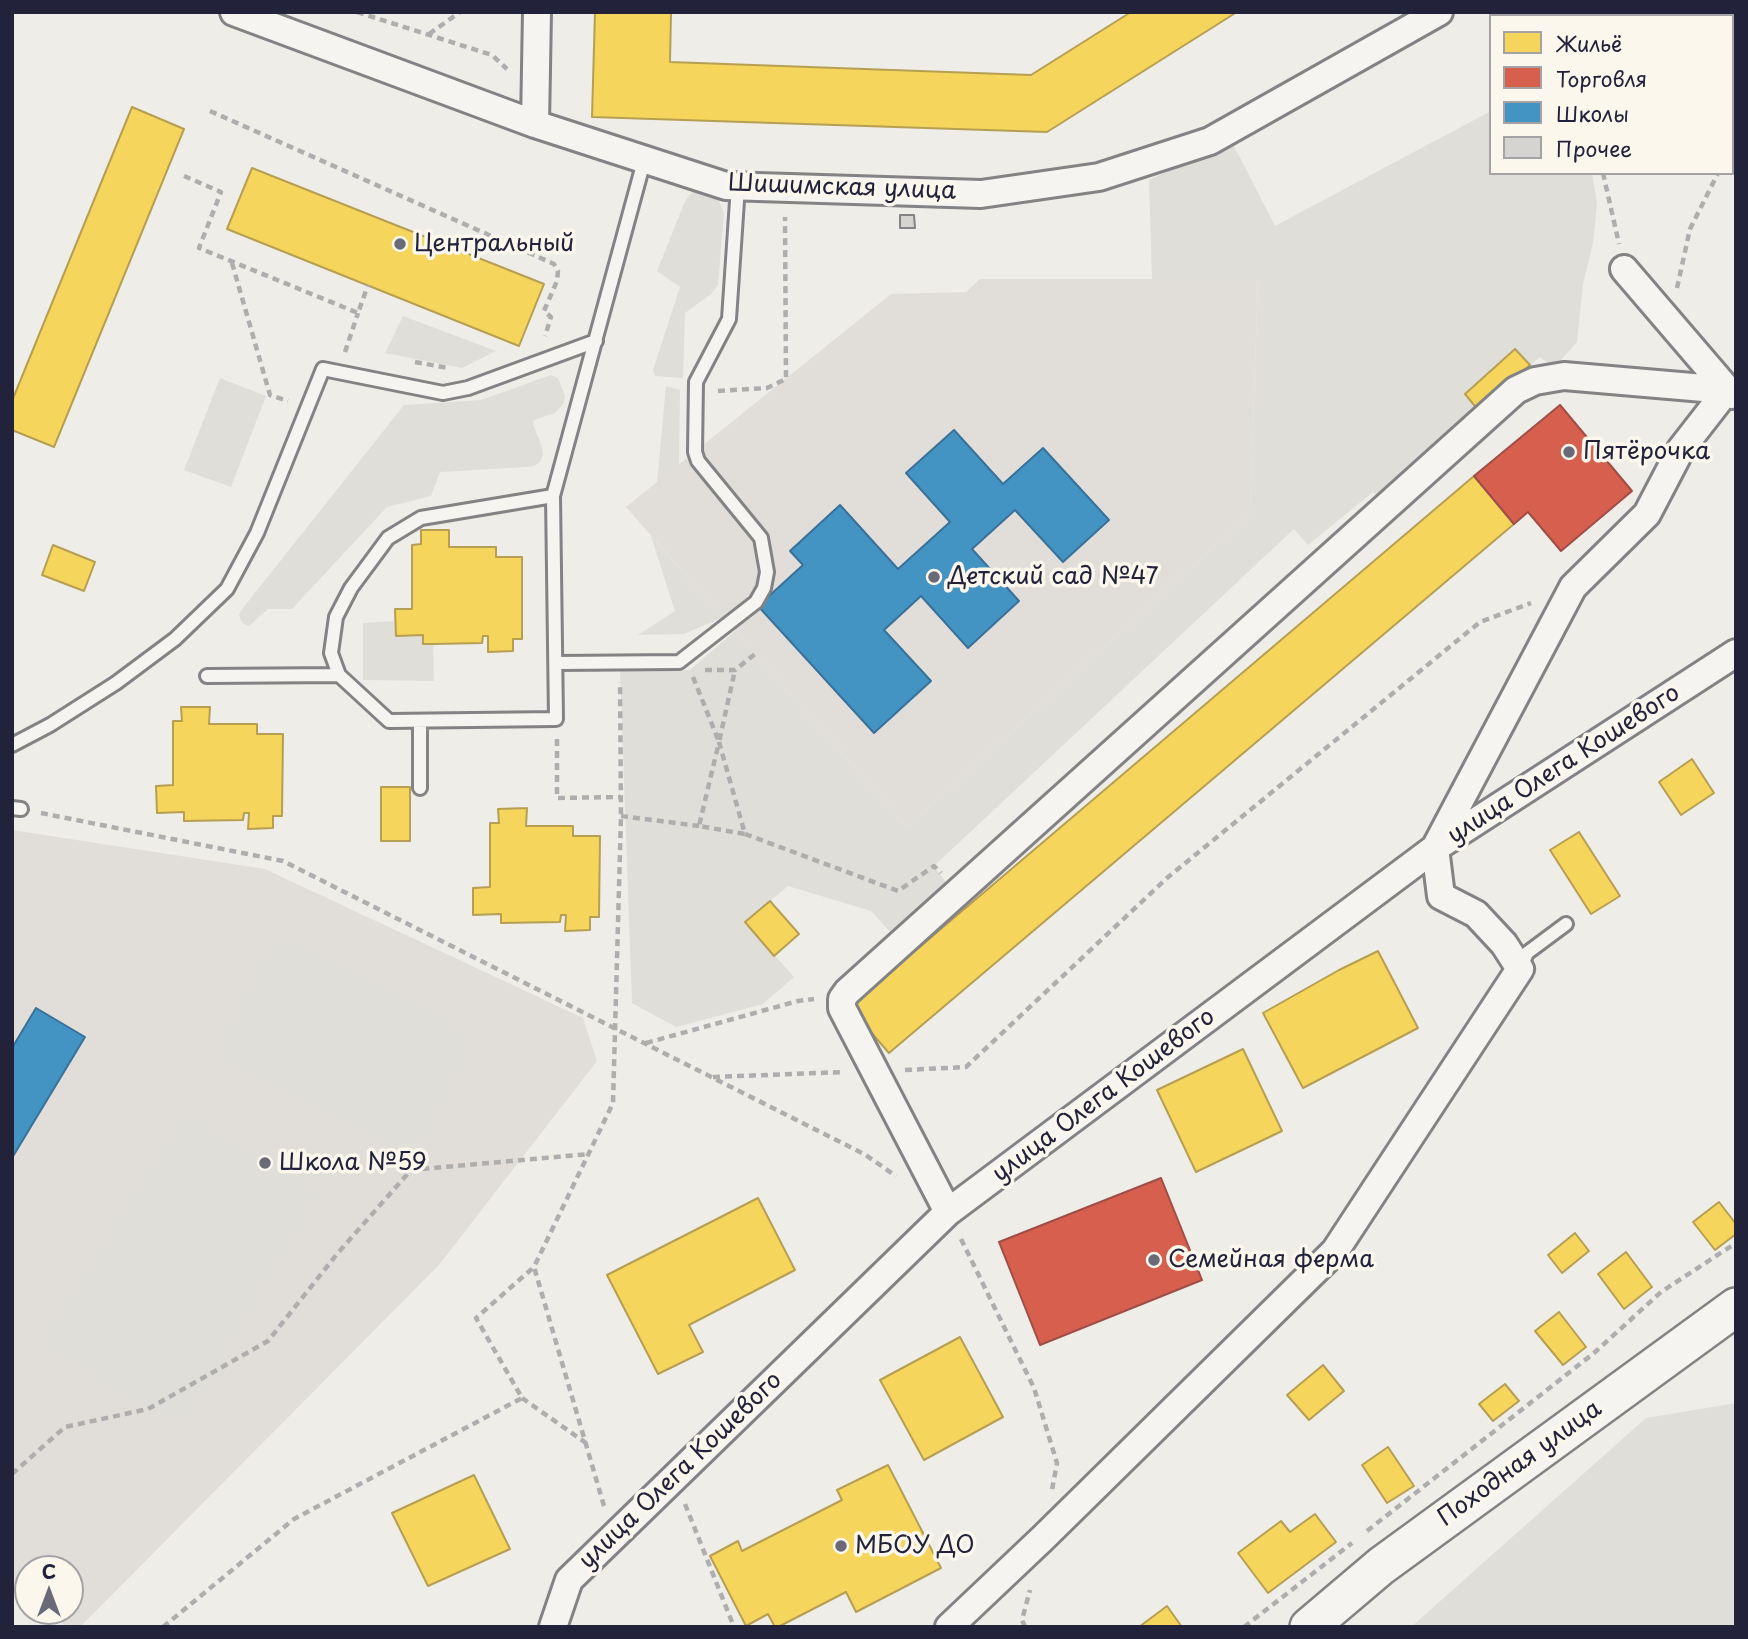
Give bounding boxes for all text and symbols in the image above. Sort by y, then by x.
legend [1489,14,1734,175]
text: Жильё [1556,27,1622,59]
text: Торговля [1556,62,1647,94]
text: Школы [1556,97,1629,129]
text: Прочее [1556,132,1632,164]
street label: Шишимская улица [728,170,956,206]
place label: Центральный [414,230,574,258]
marker: Центральный [392,236,408,252]
place label: Пятёрочка [1583,438,1710,466]
marker: Пятёрочка [1561,444,1577,460]
place label: Детский сад №47 [948,563,1159,591]
marker: Детский сад №47 [926,569,942,585]
street label: улица Олега Кошевого [1442,679,1686,851]
street label: улица Олега Кошевого [987,1003,1221,1189]
place label: Школа №59 [279,1149,427,1177]
marker: Школа №59 [257,1155,273,1171]
place label: Семейная ферма [1168,1246,1374,1274]
marker: Семейная ферма [1146,1252,1162,1268]
street label: улица Олега Кошевого [573,1366,789,1576]
street label: Походная улица [1433,1395,1607,1533]
place label: МБОУ ДО [855,1532,975,1560]
marker: МБОУ ДО [833,1538,849,1554]
north arrow [14,1555,84,1625]
text: С [42,1557,56,1585]

